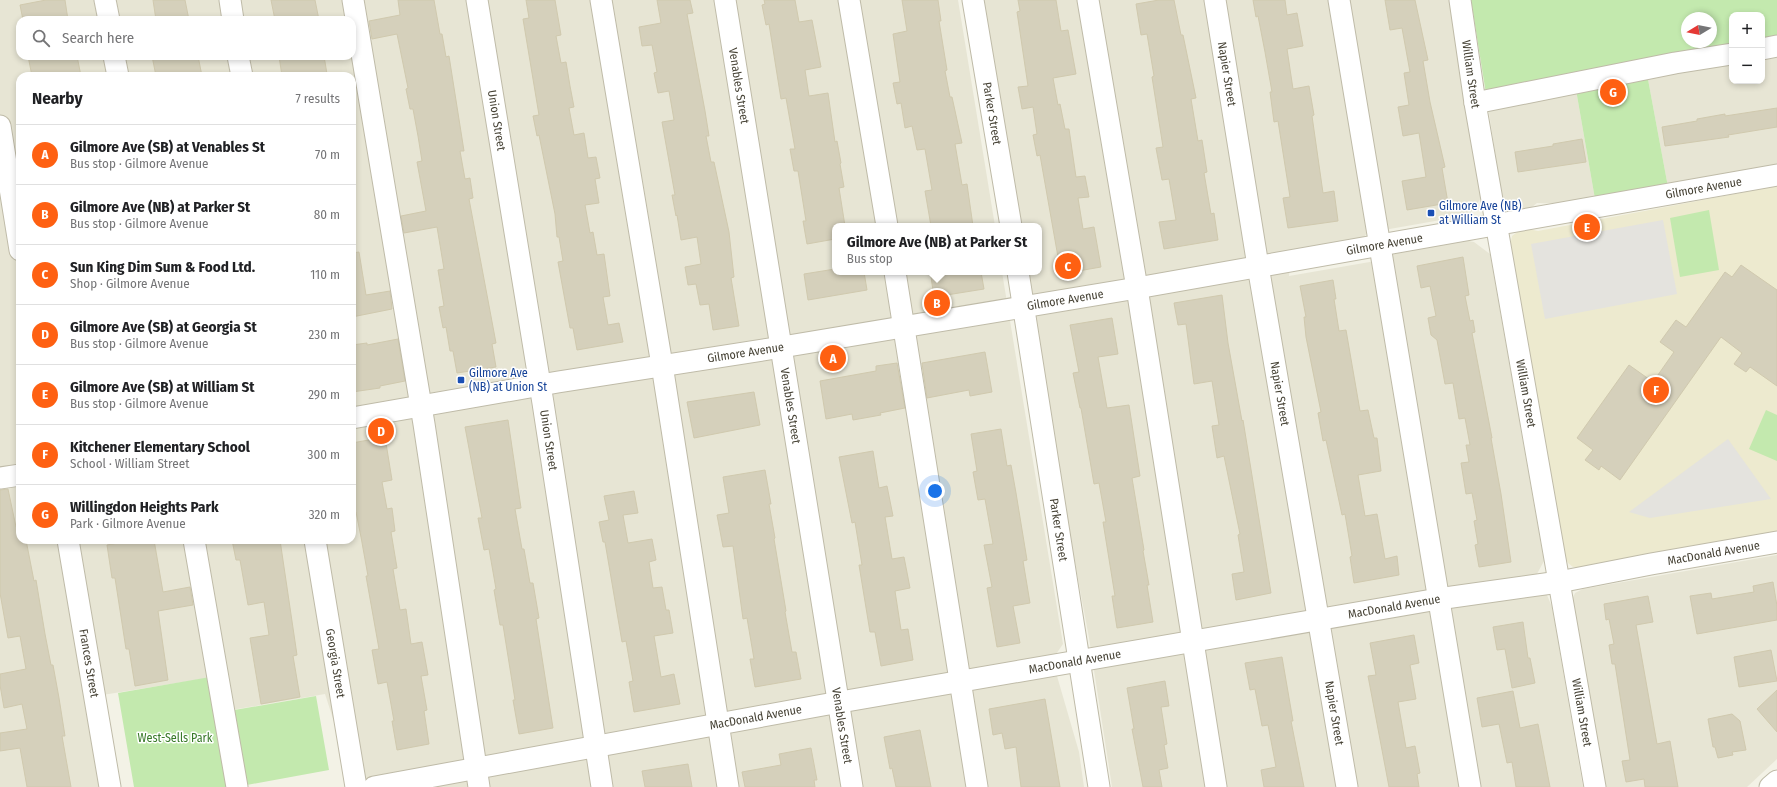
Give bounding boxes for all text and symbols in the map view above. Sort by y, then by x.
north arrow [1681,12,1717,48]
map controls [1729,12,1765,84]
button: + [1729,12,1765,48]
search box [16,16,356,60]
icon: search [30,27,52,49]
text: Search here [62,29,134,47]
street label: William Street [1459,39,1483,110]
street label: Napier Street [1215,41,1239,107]
street label: Venables Street [726,47,752,125]
button: − [1729,48,1765,84]
pin: G [1600,77,1626,107]
street label: Parker Street [980,81,1004,146]
text: Nearby [32,88,83,109]
street label: Union Street [485,89,509,152]
text: 7 results [296,91,340,106]
text: Gilmore Ave (SB) at Venables St [70,138,265,156]
text: A [41,147,49,162]
text: 70 m [315,147,340,162]
text: Bus stop · Gilmore Avenue [70,156,208,171]
street label: Gilmore Avenue [1664,174,1743,202]
text: Gilmore Ave (NB) at Parker St [70,198,250,216]
place label: Gilmore Ave (NB) at William St [1439,199,1522,227]
text: B [41,207,49,222]
text: 80 m [314,207,340,222]
marker: Gilmore Ave (NB) at William St [1426,208,1436,218]
pin: E [1574,212,1600,242]
text: Bus stop · Gilmore Avenue [70,216,208,231]
popup [832,223,1042,275]
street label: Gilmore Avenue [1345,231,1424,258]
text: Gilmore Ave (NB) at Parker St [847,233,1027,251]
text: Bus stop [847,251,893,266]
pin: C [1055,251,1081,281]
text: Sun King Dim Sum & Food Ltd. [70,258,255,276]
text: C [42,267,48,282]
text: 110 m [310,267,340,282]
text: Shop · Gilmore Avenue [70,276,190,291]
street label: Gilmore Avenue [1026,287,1105,313]
pin: B [924,288,950,318]
text: Gilmore Ave (SB) at Georgia St [70,318,257,336]
text: D [41,327,49,342]
text: 230 m [309,327,340,342]
text: Bus stop · Gilmore Avenue [70,336,208,351]
street label: Gilmore Avenue [706,340,785,366]
pin: A [820,343,846,373]
street label: William Street [1513,358,1539,429]
street label: Napier Street [1267,360,1292,427]
place label: Gilmore Ave (NB) at Union St [469,366,547,394]
street label: Venables Street [777,367,804,445]
marker: Gilmore Ave (NB) at Union St [456,375,466,385]
pin: F [1643,375,1669,405]
text: Gilmore Ave (SB) at William St [70,378,255,396]
text: E [42,387,48,402]
text: 290 m [308,387,340,402]
text: Bus stop · Gilmore Avenue [70,396,208,411]
street label: Union Street [537,409,560,472]
pin: D [368,416,394,446]
text: Kitchener Elementary School [70,438,250,456]
text: F [42,447,48,462]
text: 300 m [308,447,340,462]
text: School · William Street [70,456,189,471]
your location [925,481,945,501]
street label: Parker Street [1047,497,1070,562]
text: Willingdon Heights Park [70,498,219,516]
text: G [41,507,49,522]
text: 320 m [309,507,340,522]
text: Park · Gilmore Avenue [70,516,186,531]
street label: MacDonald Avenue [1666,538,1761,568]
street label: MacDonald Avenue [1347,592,1441,621]
street label: Frances Street [76,628,102,699]
street label: Georgia Street [323,628,348,699]
street label: MacDonald Avenue [1028,647,1122,676]
street label: William Street [1569,677,1595,748]
street label: Napier Street [1322,680,1347,746]
street label: Venables Street [829,687,855,765]
street label: MacDonald Avenue [708,702,803,733]
park label: West-Sells Park [138,731,213,745]

